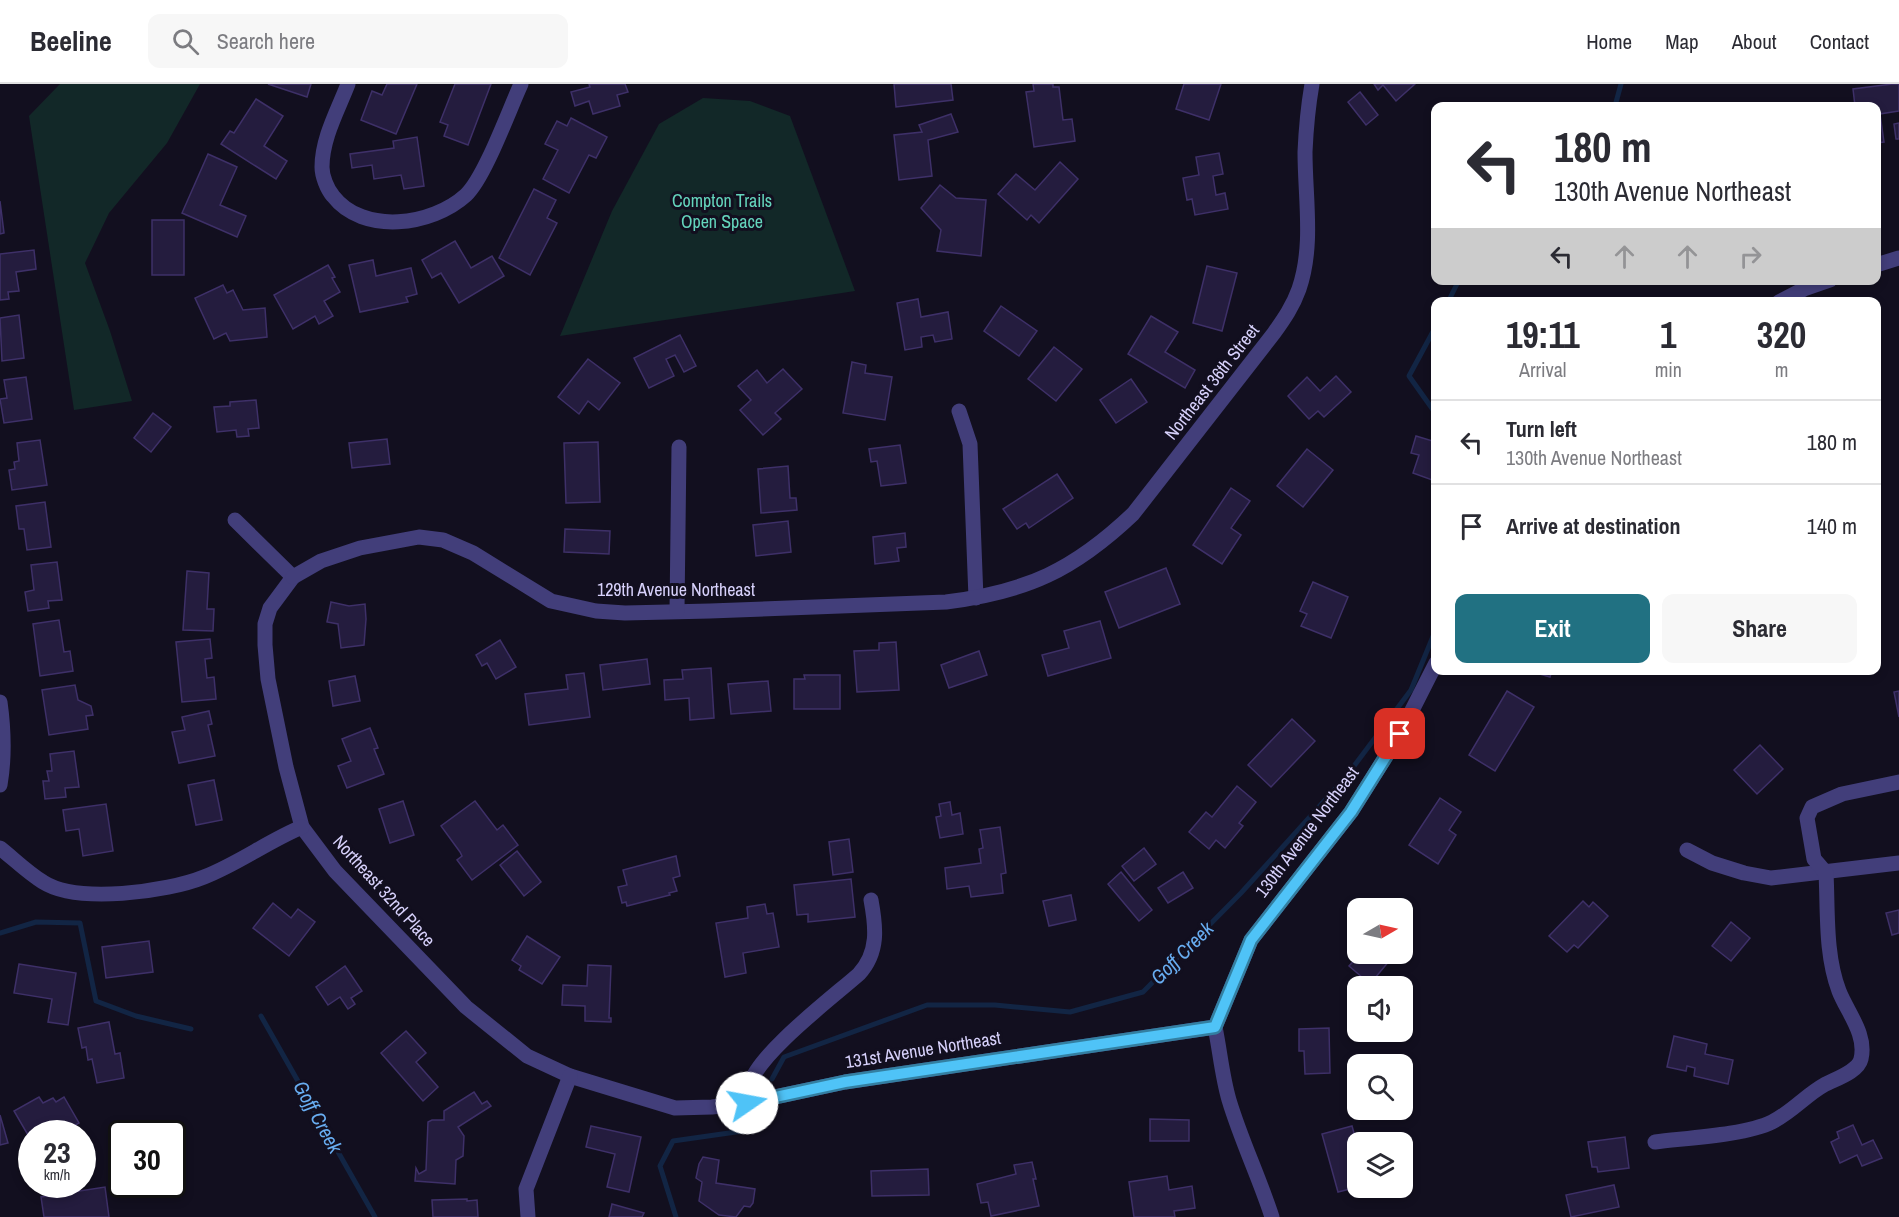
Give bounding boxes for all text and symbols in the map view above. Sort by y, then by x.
search box [148,14,568,68]
text: Beeline [30,22,112,60]
icon: search [169,25,202,58]
text: Search here [217,26,315,56]
text: Home [1586,27,1632,56]
text: Map [1665,27,1699,56]
text: About [1732,27,1777,56]
text: Contact [1810,27,1869,56]
text: 180 m [1554,119,1652,175]
icon: left [1455,126,1533,204]
text: 130th Avenue Northeast [1554,173,1791,209]
park label: Compton Trails Open Space [672,188,772,234]
icon: left [1545,240,1578,273]
icon: ahead [1608,240,1641,273]
icon: ahead [1671,240,1704,273]
icon: right [1734,240,1767,273]
text: 19:11 [1506,311,1580,359]
text: 1 [1660,311,1677,359]
text: 320 [1757,311,1806,359]
street label: Northeast 36th Street [1159,319,1265,445]
text: Arrival [1519,356,1567,383]
text: min [1655,356,1682,383]
text: m [1775,356,1788,383]
text: Turn left [1506,414,1577,444]
icon: left [1455,426,1488,459]
text: 180 m [1807,427,1857,457]
text: 130th Avenue Northeast [1506,444,1682,471]
icon: arrive [1455,510,1488,543]
text: Arrive at destination [1506,511,1680,541]
text: 140 m [1807,511,1857,541]
street label: 129th Avenue Northeast [597,577,755,602]
button: Exit [1455,594,1650,663]
button: Share [1662,594,1857,663]
pin [1374,708,1425,759]
icon: arrive [1383,717,1416,750]
street label: 130th Avenue Northeast [1249,761,1364,902]
street label: Northeast 32nd Place [328,830,441,952]
north arrow [1347,898,1413,964]
map controls [1347,898,1413,1198]
water label: Goff Creek [1144,915,1220,990]
button: sound [1347,976,1413,1042]
street label: 131st Avenue Northeast [843,1025,1003,1074]
button: search [1347,1054,1413,1120]
position arrow [715,1071,779,1135]
water label: Goff Creek [287,1076,350,1159]
speed limit sign: 30 [108,1120,186,1198]
text: 23 [43,1132,71,1172]
button: layers [1347,1132,1413,1198]
text: km/h [44,1164,70,1185]

